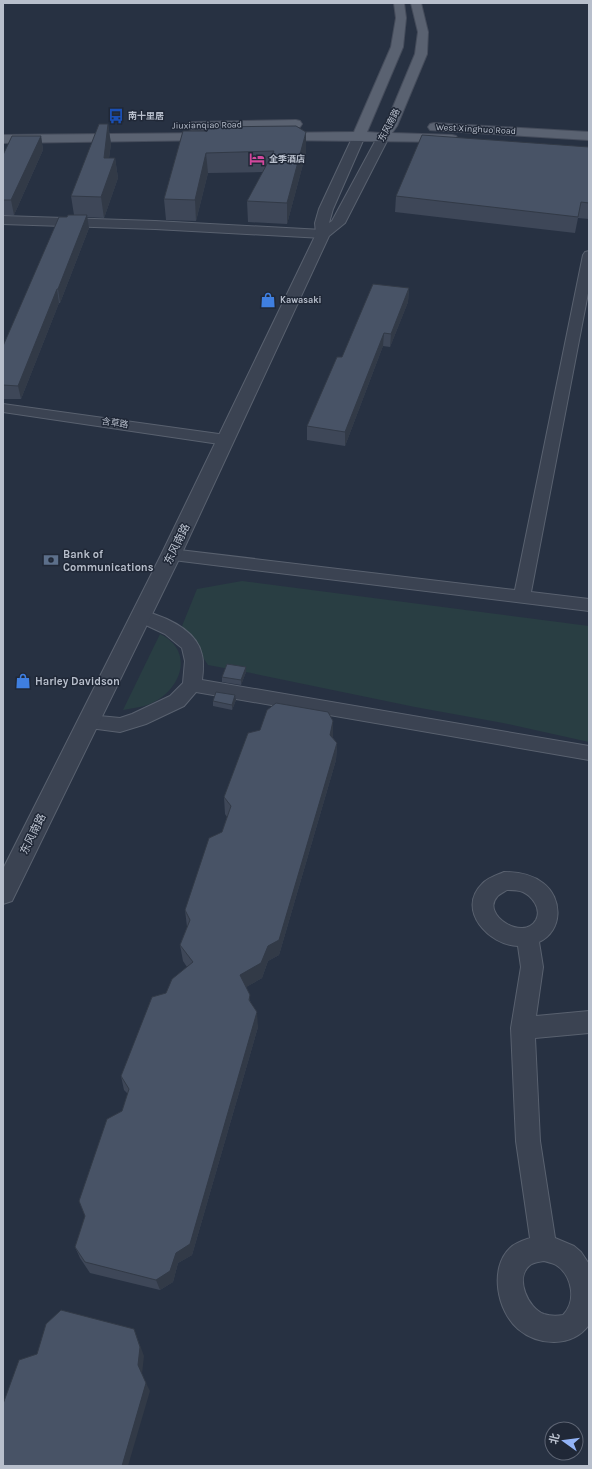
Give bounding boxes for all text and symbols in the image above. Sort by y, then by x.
bus stop icon: 南十里居 [107,107,125,125]
street label: 东风南路 [376,107,402,143]
place label: 南十里居 [128,111,164,121]
street label: Jiuxianqiao Road [172,119,242,132]
street label: West Xinghuo Road [436,122,516,136]
hotel icon: 全季酒店 [248,150,266,168]
place label: 全季酒店 [269,154,305,164]
shop icon: Kawasaki [259,291,277,309]
place label: Kawasaki [280,295,322,305]
street label: 含草路 [101,416,129,430]
street label: 东风南路 [162,521,192,567]
place label: Bank of Communications [63,548,154,574]
bank icon: Bank of Communications [42,551,60,569]
shop icon: Harley Davidson [14,672,32,690]
place label: Harley Davidson [35,675,120,688]
street label: 东风南路 [18,811,48,857]
north arrow [544,1421,584,1461]
text: 北 [547,1432,562,1446]

